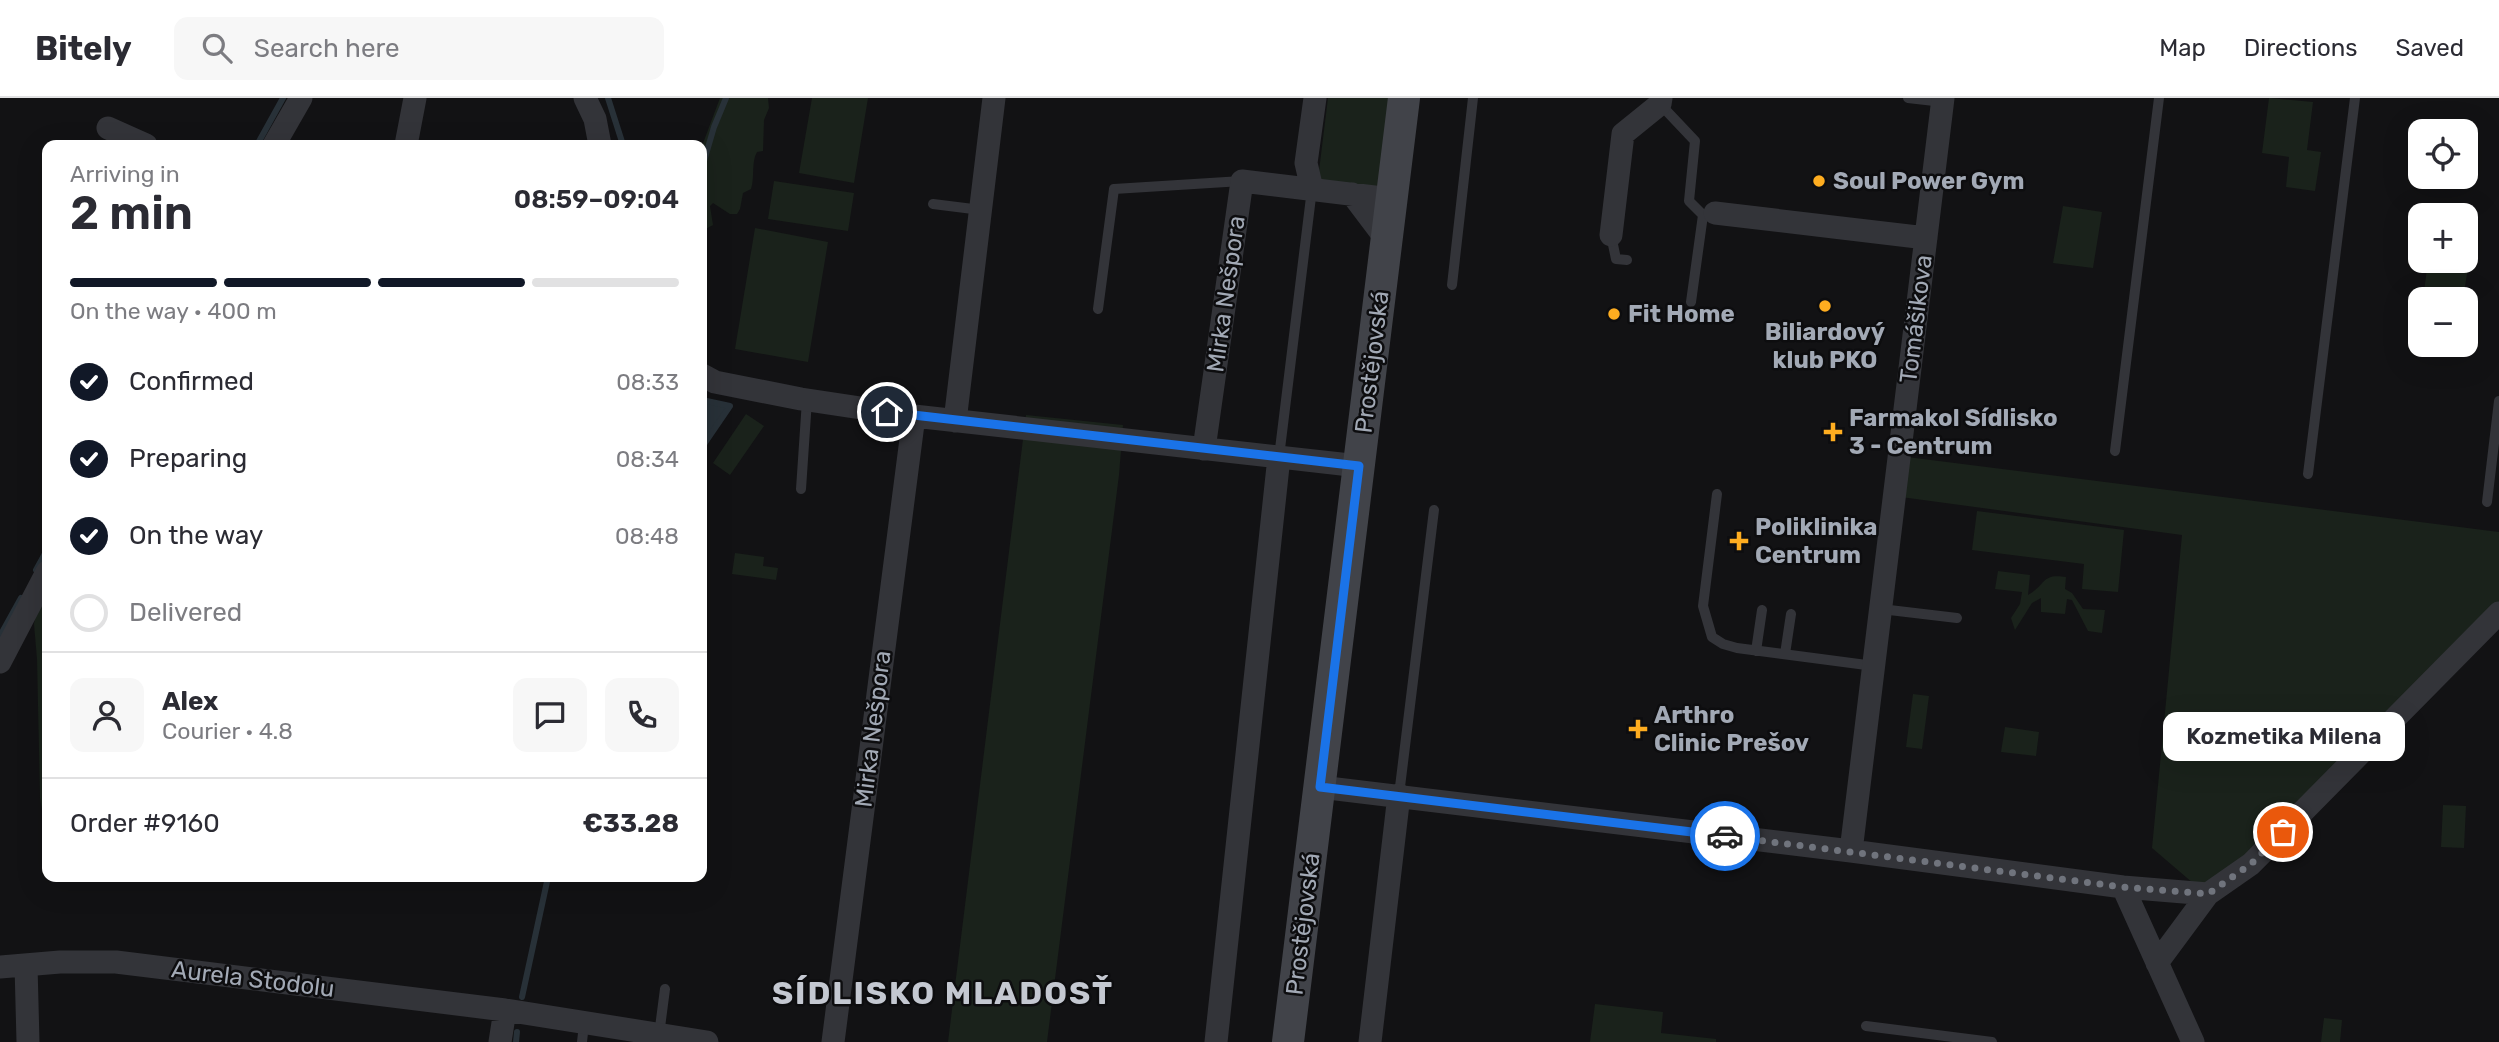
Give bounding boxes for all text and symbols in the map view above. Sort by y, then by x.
search box [174,17,664,80]
text: Bitely [35,29,132,68]
icon: search [198,29,236,67]
text: Search here [254,33,400,64]
text: Map [2159,34,2206,62]
text: Directions [2244,34,2357,62]
text: Saved [2395,34,2464,62]
map controls [2408,119,2478,357]
button: locate [2408,119,2478,189]
text: Arriving in [70,160,180,188]
place label: Soul Power Gym [1833,167,2024,195]
marker: Soul Power Gym [1811,173,1827,189]
text: 08:59–09:04 [514,184,679,215]
text: 2 min [70,186,193,241]
button: + [2408,203,2478,273]
street label: Mirka Nešpora [1201,214,1251,374]
street label: Tomášikova [1894,253,1938,385]
button: − [2408,287,2478,357]
street label: Prostějovská [1349,289,1395,435]
text: On the way · 400 m [70,297,277,325]
marker: Biliardový klub PKO [1817,298,1833,314]
place label: Fit Home [1628,300,1735,328]
marker: Fit Home [1606,306,1622,322]
place label: Biliardový klub PKO [1765,318,1885,374]
icon: check [70,363,108,401]
text: Confirmed [129,366,254,397]
text: 08:33 [616,368,679,396]
pin [857,382,917,442]
icon: home [868,393,906,431]
place label: Farmakol Sídlisko 3 - Centrum [1849,404,2058,460]
marker: Farmakol Sídlisko 3 - Centrum [1823,422,1843,442]
icon: check [70,440,108,478]
text: Preparing [129,443,247,474]
text: 08:34 [616,445,679,473]
place label: Poliklinika Centrum [1755,513,1877,569]
icon: check [70,517,108,555]
text: On the way [129,520,263,551]
text: 08:48 [615,522,679,550]
marker: Poliklinika Centrum [1729,531,1749,551]
text: Delivered [129,597,242,628]
street label: Mirka Nešpora [849,649,897,809]
button: person [70,678,144,752]
button: chat [513,678,587,752]
button: phone [605,678,679,752]
text: Alex [162,686,218,717]
place label: Arthro Clinic Prešov [1654,701,1809,757]
callout: Kozmetika Milena [2162,713,2404,762]
text: Courier · 4.8 [162,717,293,745]
marker: Arthro Clinic Prešov [1628,719,1648,739]
text: Kozmetika Milena [2186,722,2382,750]
courier [1690,801,1760,871]
pin [2253,802,2313,862]
text: Order #9160 [70,808,220,839]
text: €33.28 [582,808,679,839]
icon: bag [2264,813,2302,851]
icon: car [1706,817,1744,855]
street label: Prostějovská [1280,851,1326,997]
street label: Aurela Stodolu [170,955,336,1003]
district label: SÍDLISKO MLADOSŤ [772,974,1114,1012]

